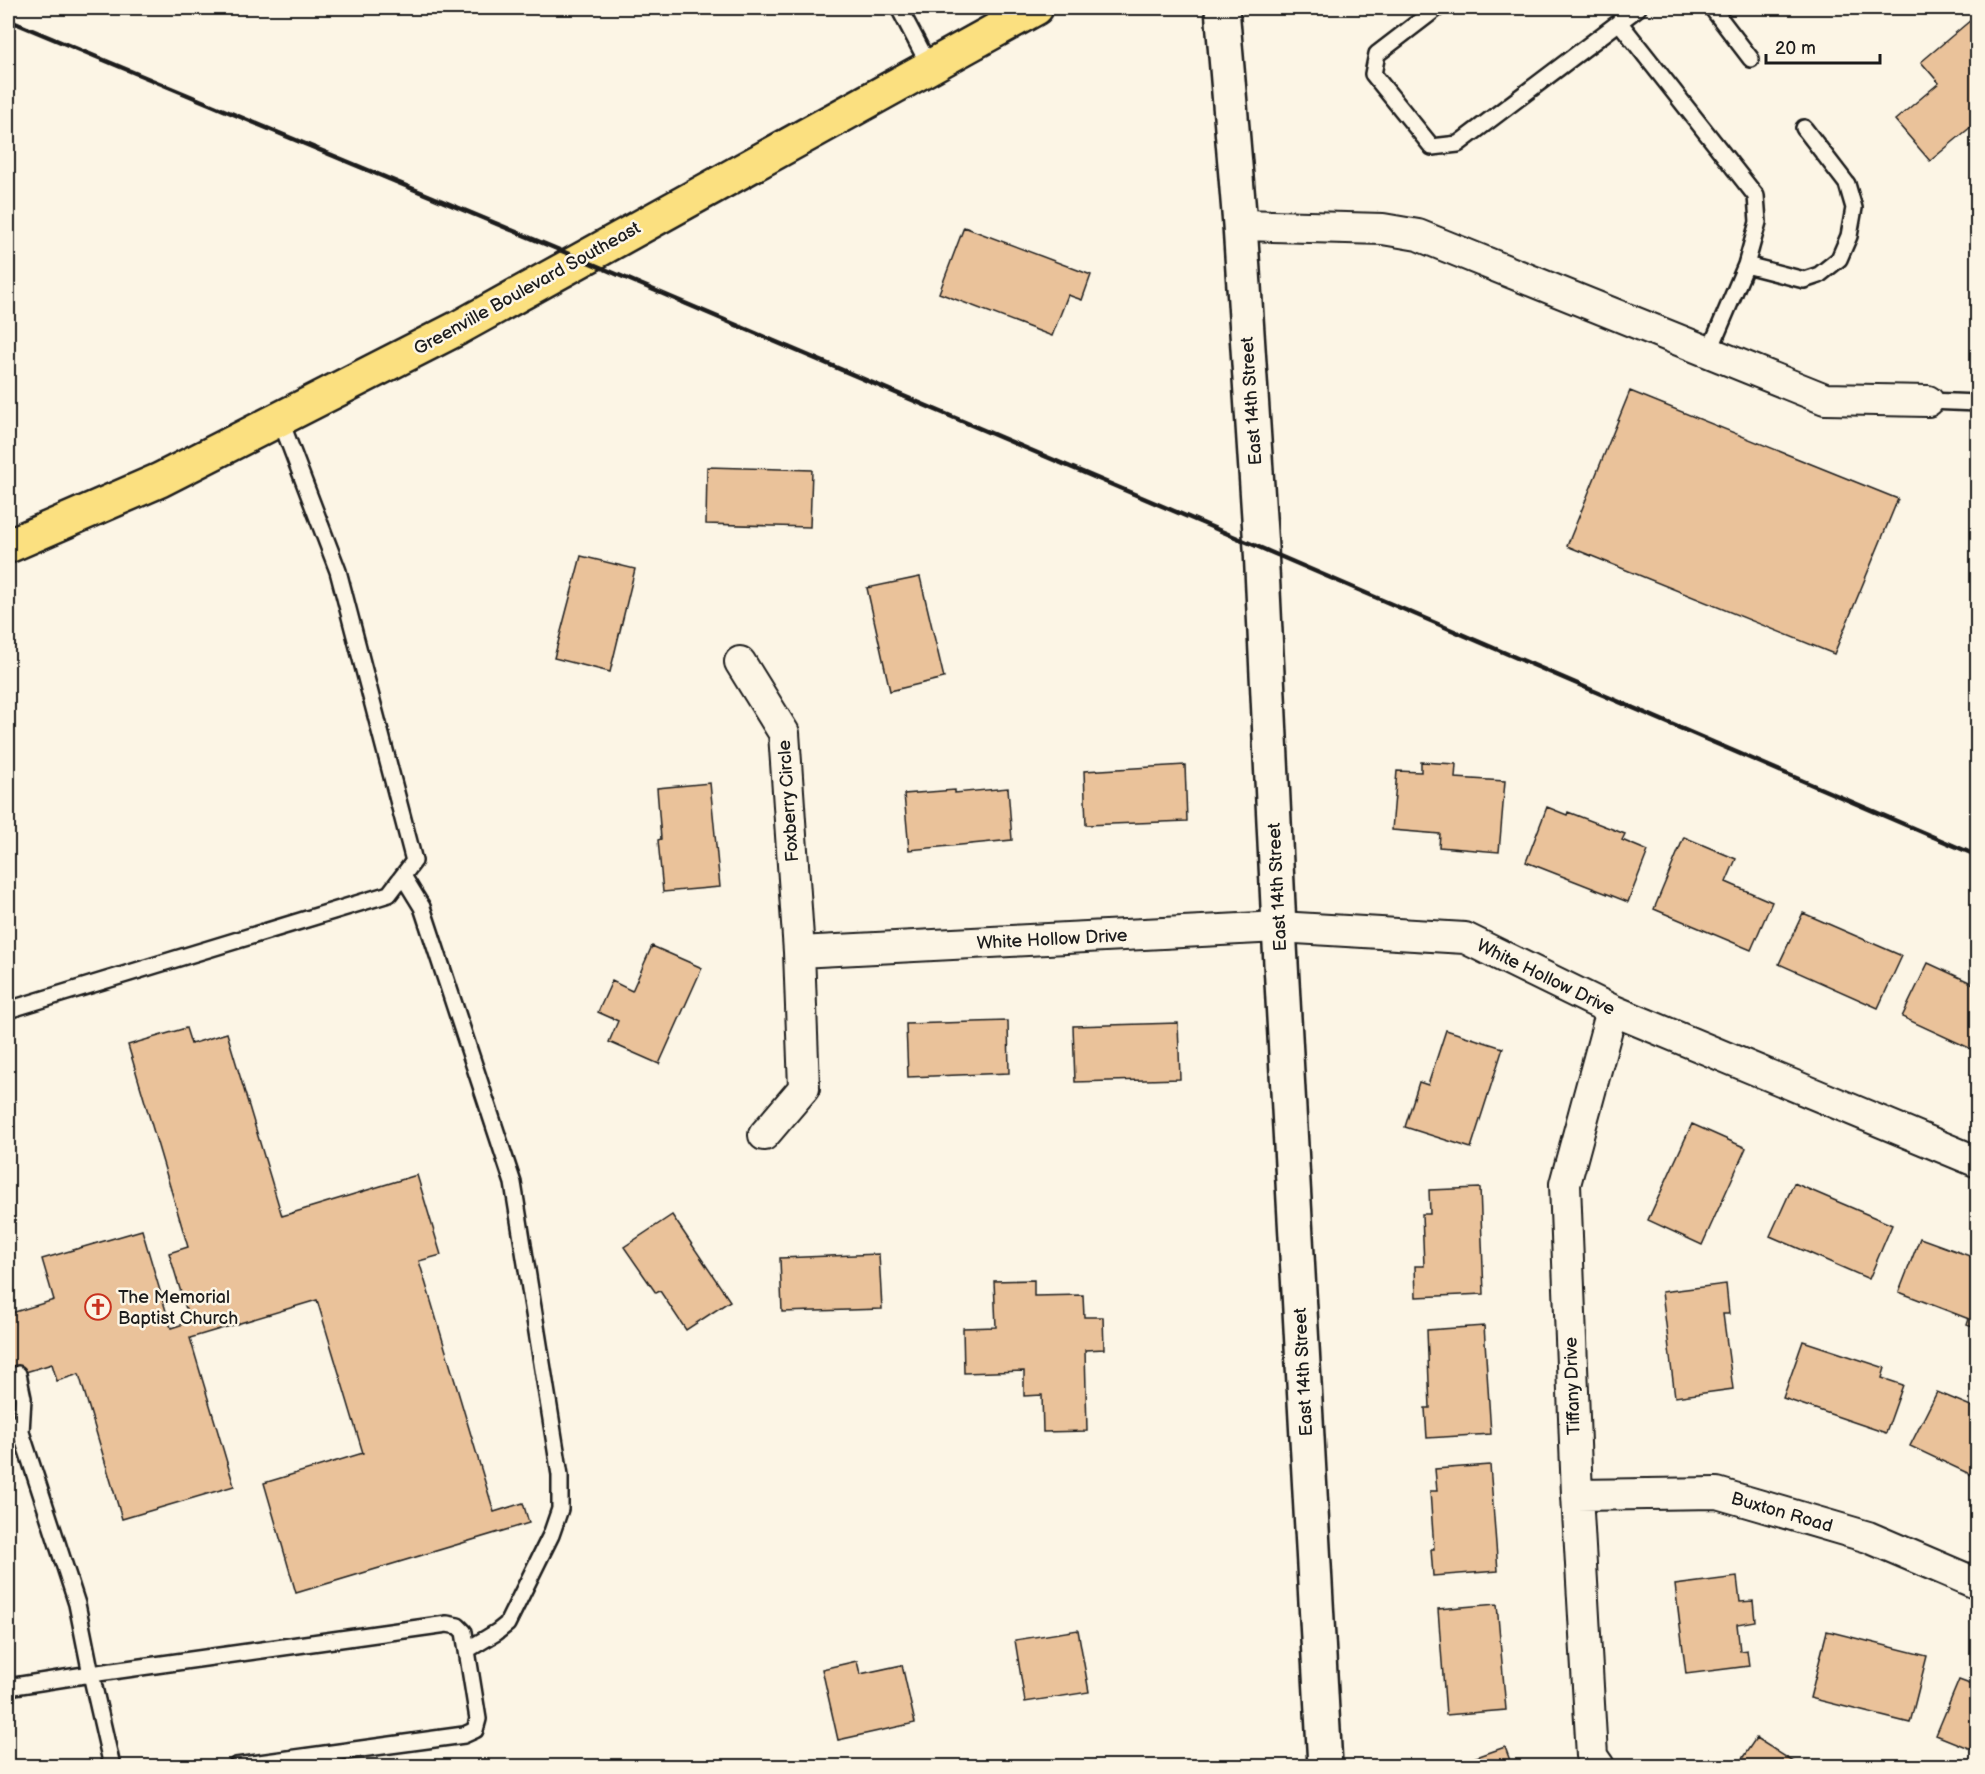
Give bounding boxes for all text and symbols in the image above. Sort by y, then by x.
scale bar [1766,27,1880,65]
text: 20 m [1775,38,1816,59]
street label: Greenville Boulevard Southeast [410,217,645,360]
street label: East 14th Street [1237,336,1266,466]
street label: Foxberry Circle [774,739,803,863]
street label: East 14th Street [1264,822,1291,952]
street label: White Hollow Drive [976,925,1128,954]
street label: White Hollow Drive [1473,935,1619,1020]
place label: The Memorial Baptist Church [118,1287,238,1329]
church icon: The Memorial Baptist Church [83,1292,113,1322]
street label: East 14th Street [1290,1307,1317,1437]
street label: Tiffany Drive [1560,1336,1585,1435]
street label: Buxton Road [1729,1488,1835,1537]

